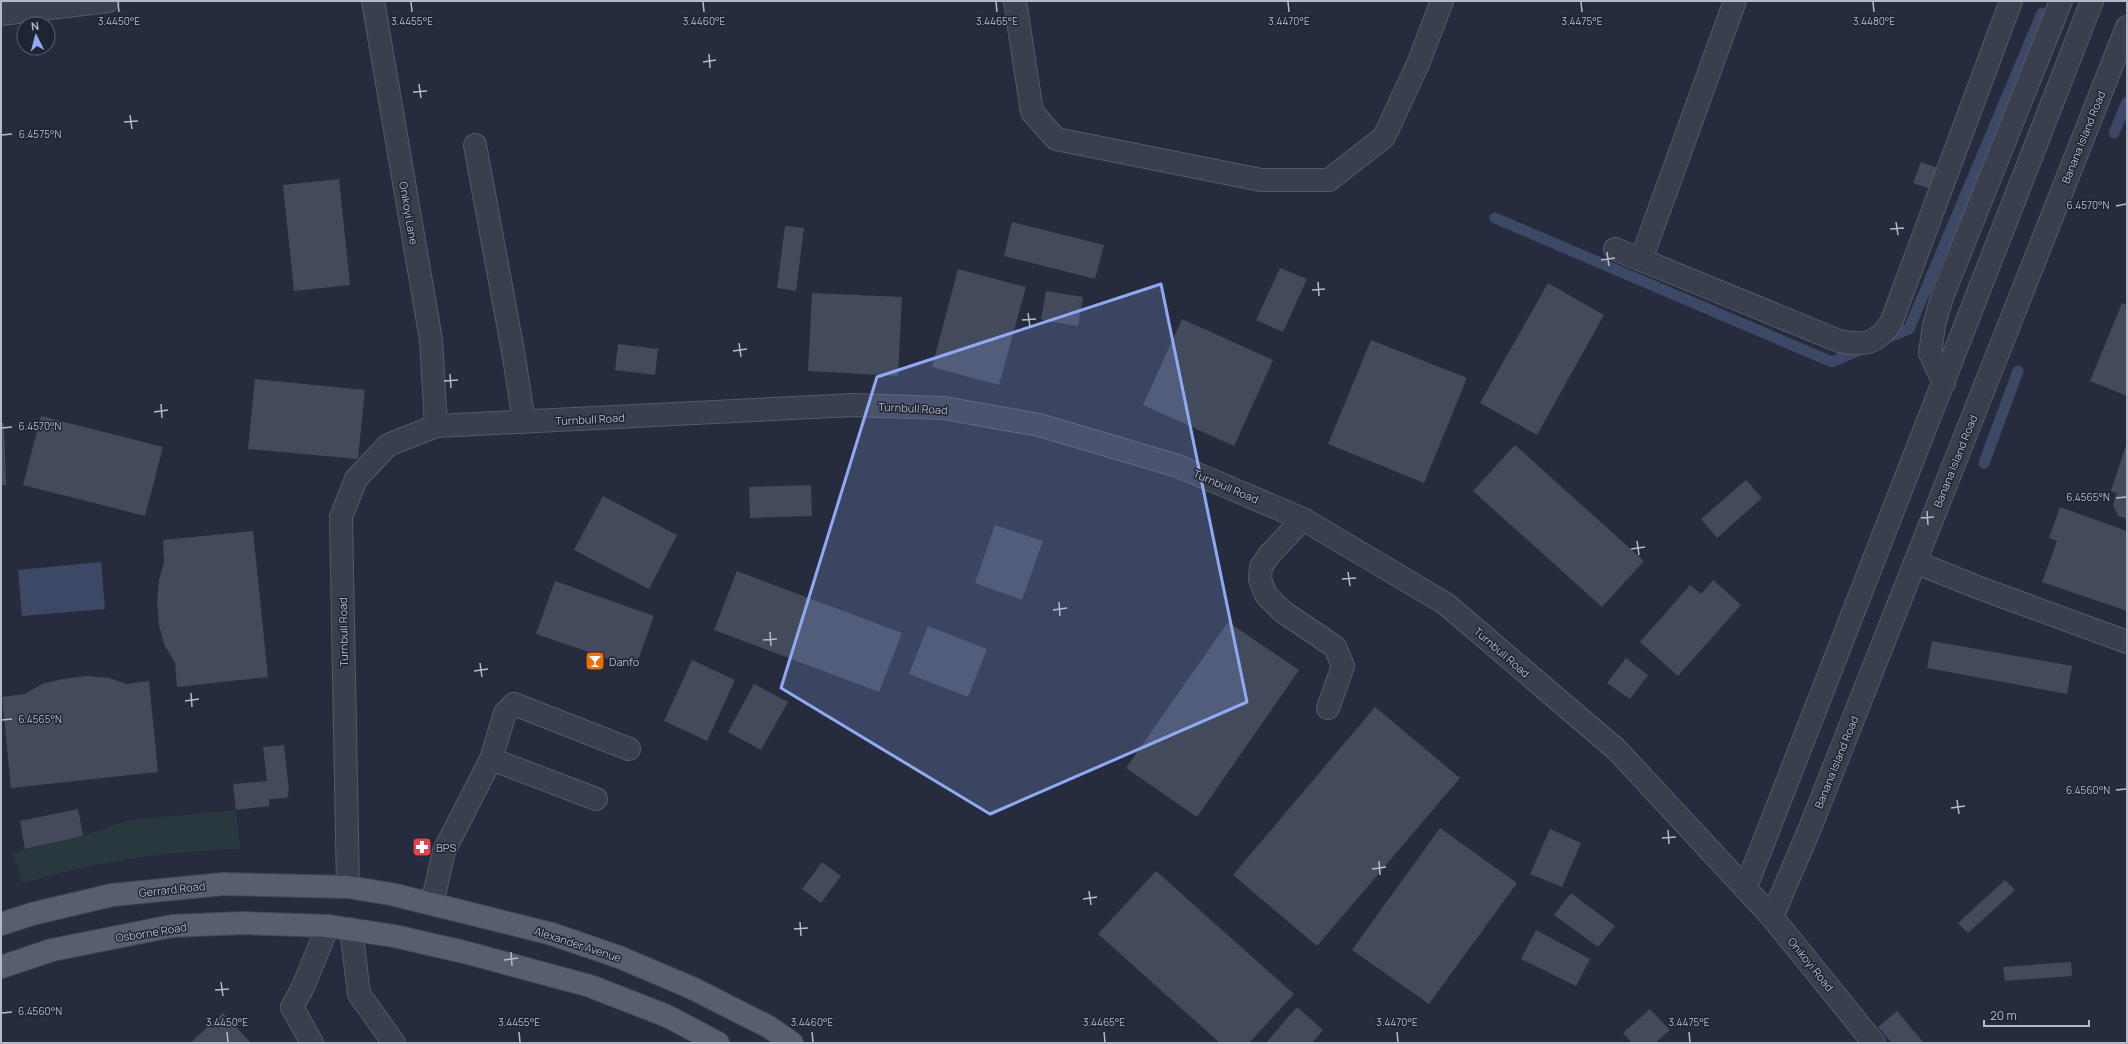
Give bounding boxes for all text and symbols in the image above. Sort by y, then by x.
text: 3.4450°E [98,14,140,28]
text: 3.4455°E [391,14,433,28]
text: 3.4460°E [683,14,726,28]
text: 3.4465°E [976,14,1018,28]
text: 3.4470°E [1268,14,1310,28]
text: 3.4475°E [1562,14,1603,28]
text: 3.4480°E [1853,14,1895,28]
north arrow [16,16,56,56]
text: N [30,18,40,33]
street label: Banana Island Road [2058,88,2108,186]
text: 6.4575°N [19,127,61,141]
street label: Onikoyi Lane [396,180,422,246]
text: 6.4570°N [2067,198,2110,212]
street label: Turnbull Road [878,399,948,417]
street label: Turnbull Road [555,410,625,428]
street label: Banana Island Road [1930,412,1980,510]
text: 6.4570°N [19,419,62,433]
street label: Turnbull Road [1191,466,1261,506]
text: 6.4565°N [2066,490,2110,504]
street label: Turnbull Road [335,597,351,667]
street label: Turnbull Road [1471,624,1533,680]
bar icon: Danfo [584,650,606,672]
place label: Danfo [609,654,640,669]
text: 6.4565°N [18,712,62,726]
street label: Banana Island Road [1811,713,1861,811]
text: 6.4560°N [2066,783,2110,797]
pharmacy icon: BPS [411,836,433,858]
place label: BPS [436,840,456,855]
street label: Gerrard Road [138,878,206,900]
street label: Osborne Road [114,919,188,945]
street label: Alexander Avenue [533,923,624,965]
street label: Onikoyi Road [1785,934,1837,994]
scale bar [1984,1002,2089,1028]
text: 6.4560°N [18,1004,62,1018]
text: 20 m [1990,1007,2017,1024]
text: 3.4450°E [206,1015,248,1029]
text: 3.4455°E [498,1015,540,1029]
text: 3.4460°E [791,1015,834,1029]
text: 3.4465°E [1083,1015,1125,1029]
text: 3.4470°E [1376,1015,1418,1029]
text: 3.4475°E [1669,1015,1710,1029]

